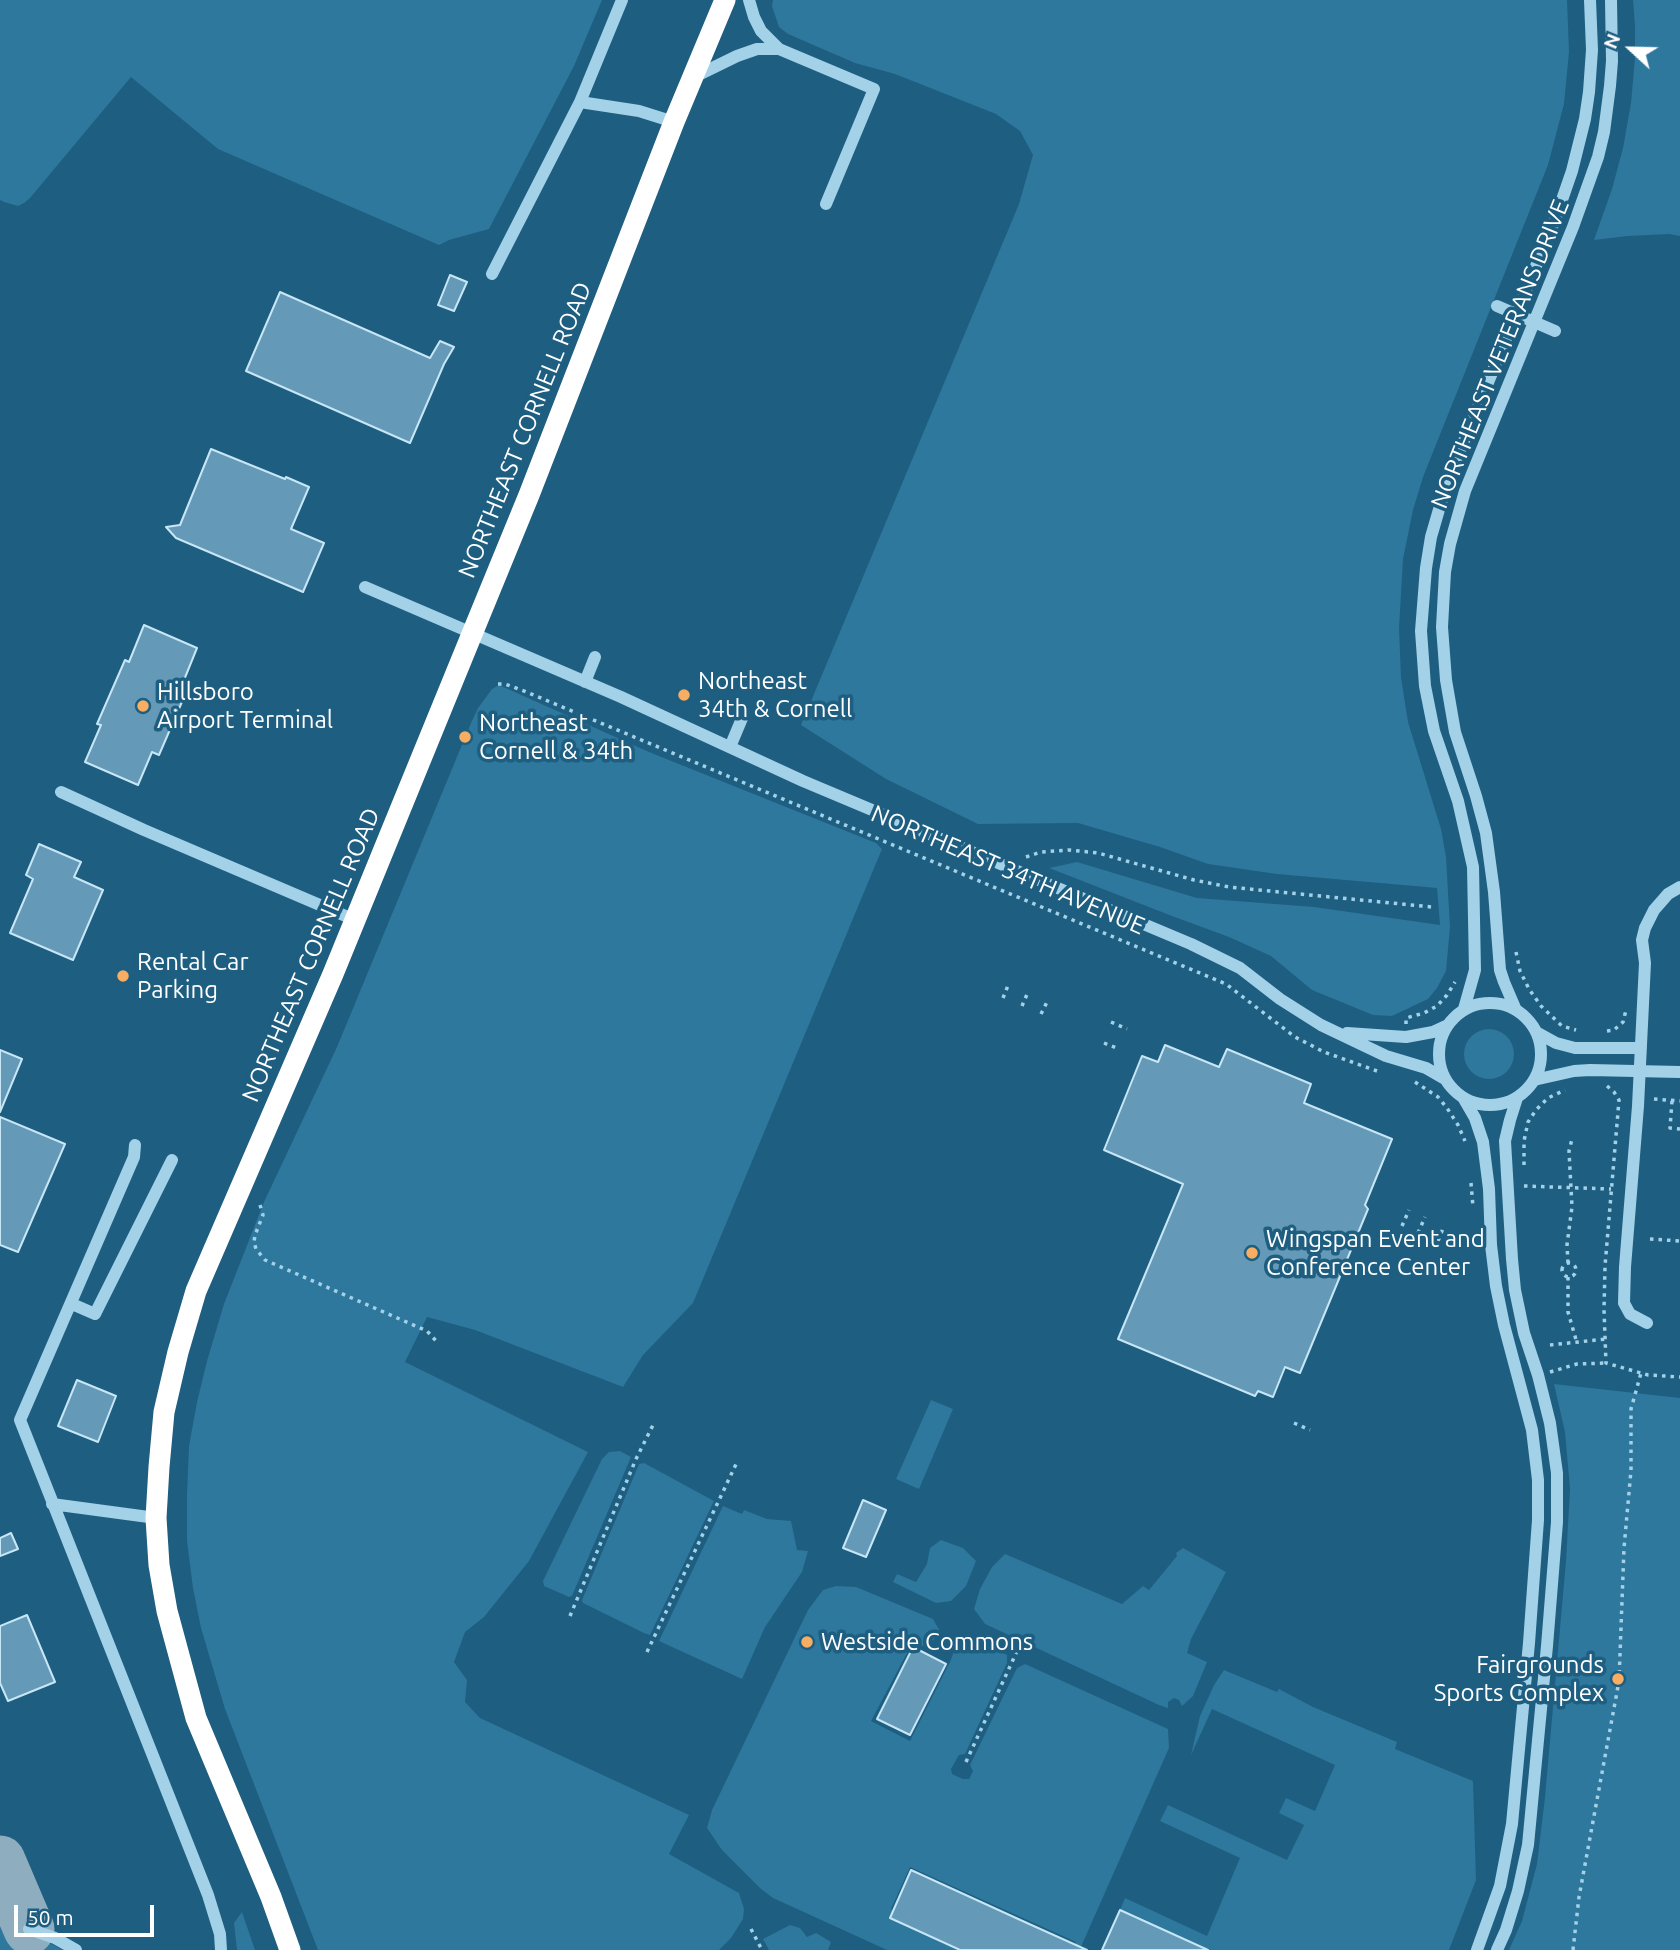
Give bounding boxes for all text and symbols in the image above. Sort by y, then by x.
north arrow [1596,14,1666,84]
text: N [1599,30,1624,52]
street label: NORTHEAST VETERANS DRIVE [1425,195,1575,513]
street label: NORTHEAST CORNELL ROAD [452,278,598,582]
place label: Northeast 34th & Cornell [698,667,852,723]
place label: Hillsboro Airport Terminal [157,678,333,734]
marker: Northeast 34th & Cornell [676,687,692,703]
marker: Hillsboro Airport Terminal [135,698,151,714]
place label: Northeast Cornell & 34th [479,709,633,765]
marker: Northeast Cornell & 34th [457,729,473,745]
street label: NORTHEAST 34TH AVENUE [867,799,1149,941]
street label: NORTHEAST CORNELL ROAD [236,804,386,1106]
place label: Rental Car Parking [137,948,249,1004]
marker: Rental Car Parking [115,968,131,984]
place label: Wingspan Event and Conference Center [1266,1225,1485,1281]
marker: Wingspan Event and Conference Center [1244,1245,1260,1261]
place label: Westside Commons [821,1628,1033,1656]
marker: Westside Commons [799,1634,815,1650]
place label: Fairgrounds Sports Complex [1434,1651,1604,1707]
marker: Fairgrounds Sports Complex [1610,1671,1626,1687]
scale bar [18,1890,158,1934]
text: 50 m [27,1905,74,1929]

